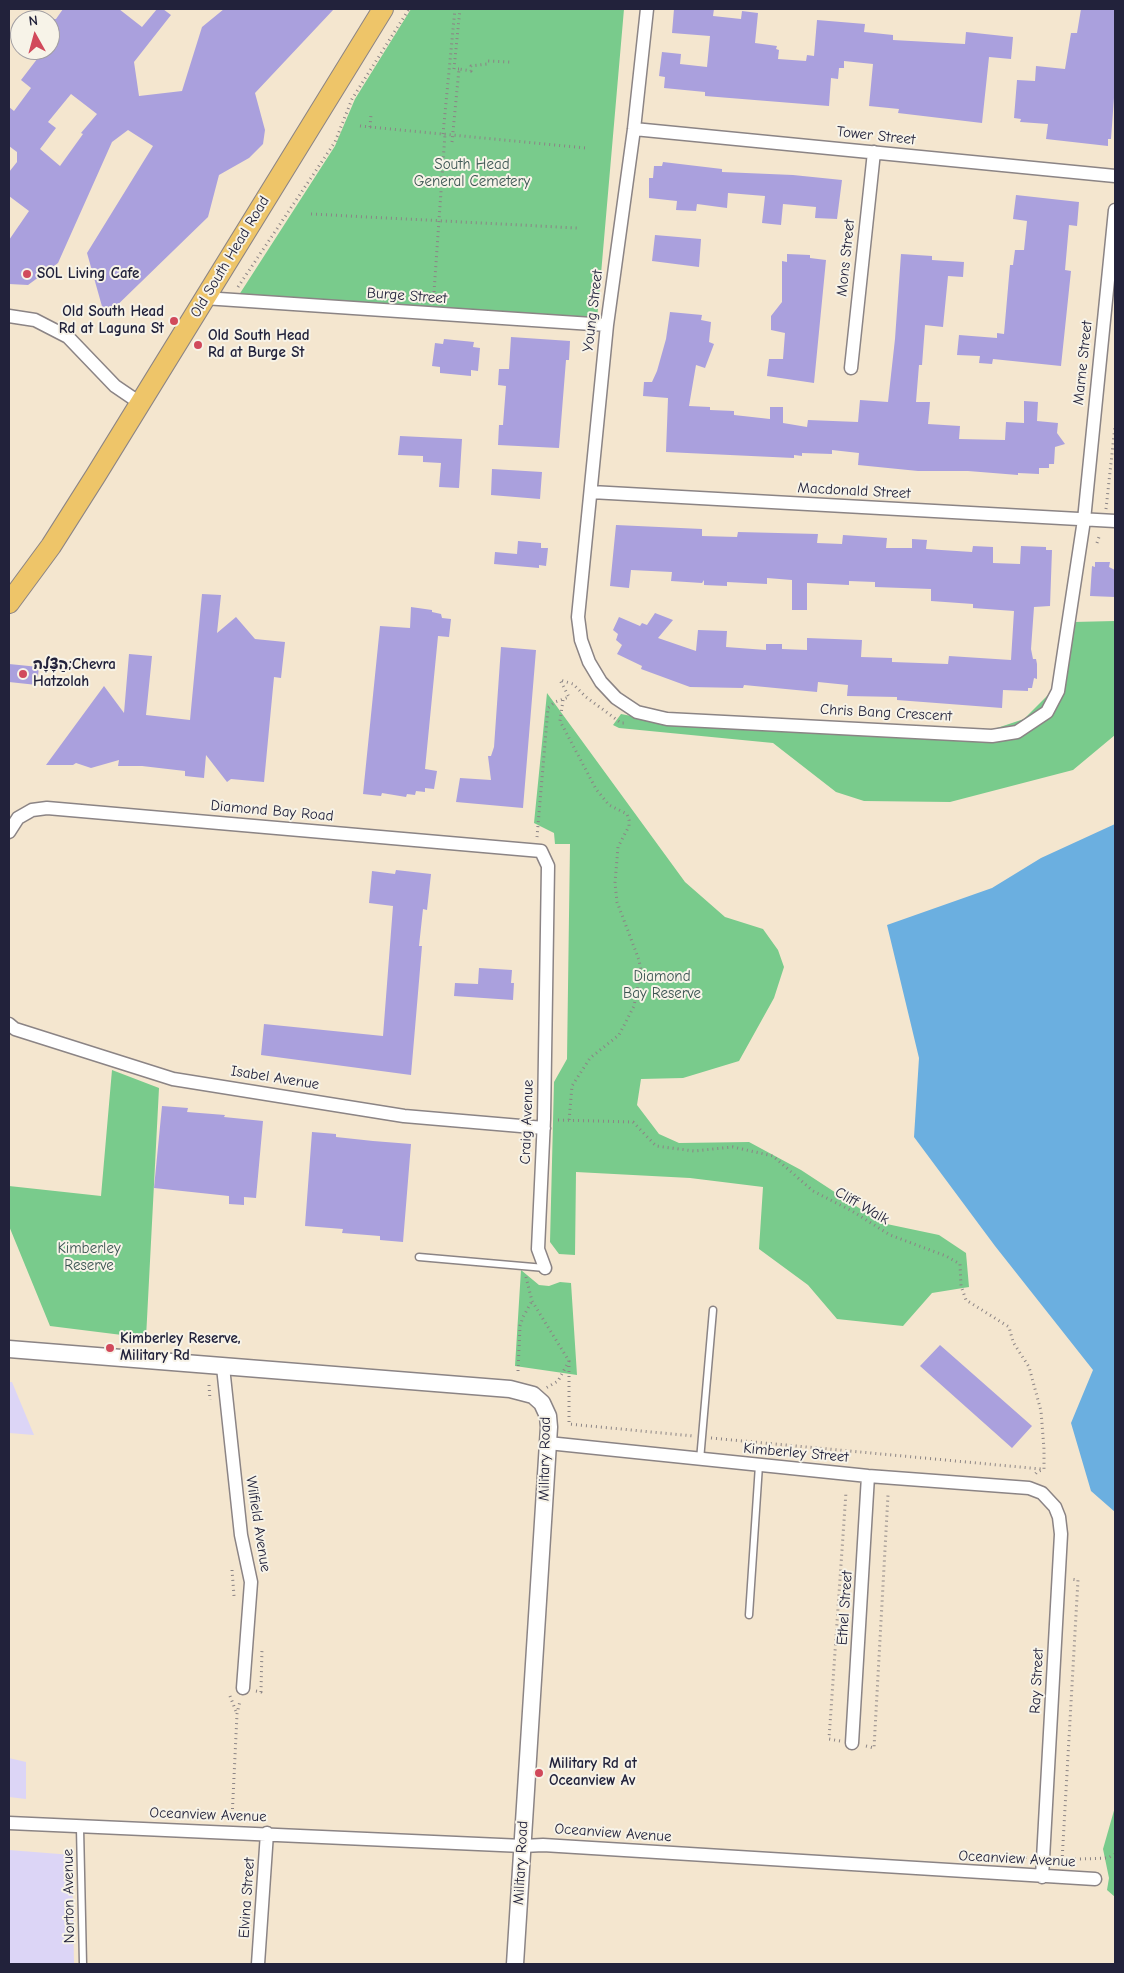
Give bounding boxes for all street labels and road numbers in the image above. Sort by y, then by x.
street label: Tower Street [836,123,916,149]
street label: Old South Head Road [187,193,273,321]
street label: Mons Street [833,218,859,298]
street label: Young Street [579,269,607,353]
street label: Burge Street [366,284,448,308]
street label: Marne Street [1070,320,1096,406]
street label: Macdonald Street [797,479,911,503]
street label: Chris Bang Crescent [820,701,952,725]
street label: Diamond Bay Road [210,797,334,825]
street label: Isabel Avenue [229,1062,321,1094]
street label: Craig Avenue [517,1079,537,1165]
street label: Cliff Walk [832,1183,892,1229]
street label: Military Road [535,1417,555,1501]
street label: Kimberley Street [743,1439,849,1467]
street label: Wilfield Avenue [242,1475,274,1573]
street label: Ethel Street [833,1570,857,1646]
street label: Ray Street [1026,1648,1048,1714]
street label: Oceanview Avenue [149,1804,267,1826]
street label: Military Road [510,1820,532,1906]
street label: Oceanview Avenue [554,1820,672,1846]
street label: Oceanview Avenue [958,1847,1076,1871]
street label: Norton Avenue [59,1849,79,1943]
street label: Elvina Street [235,1857,259,1939]

